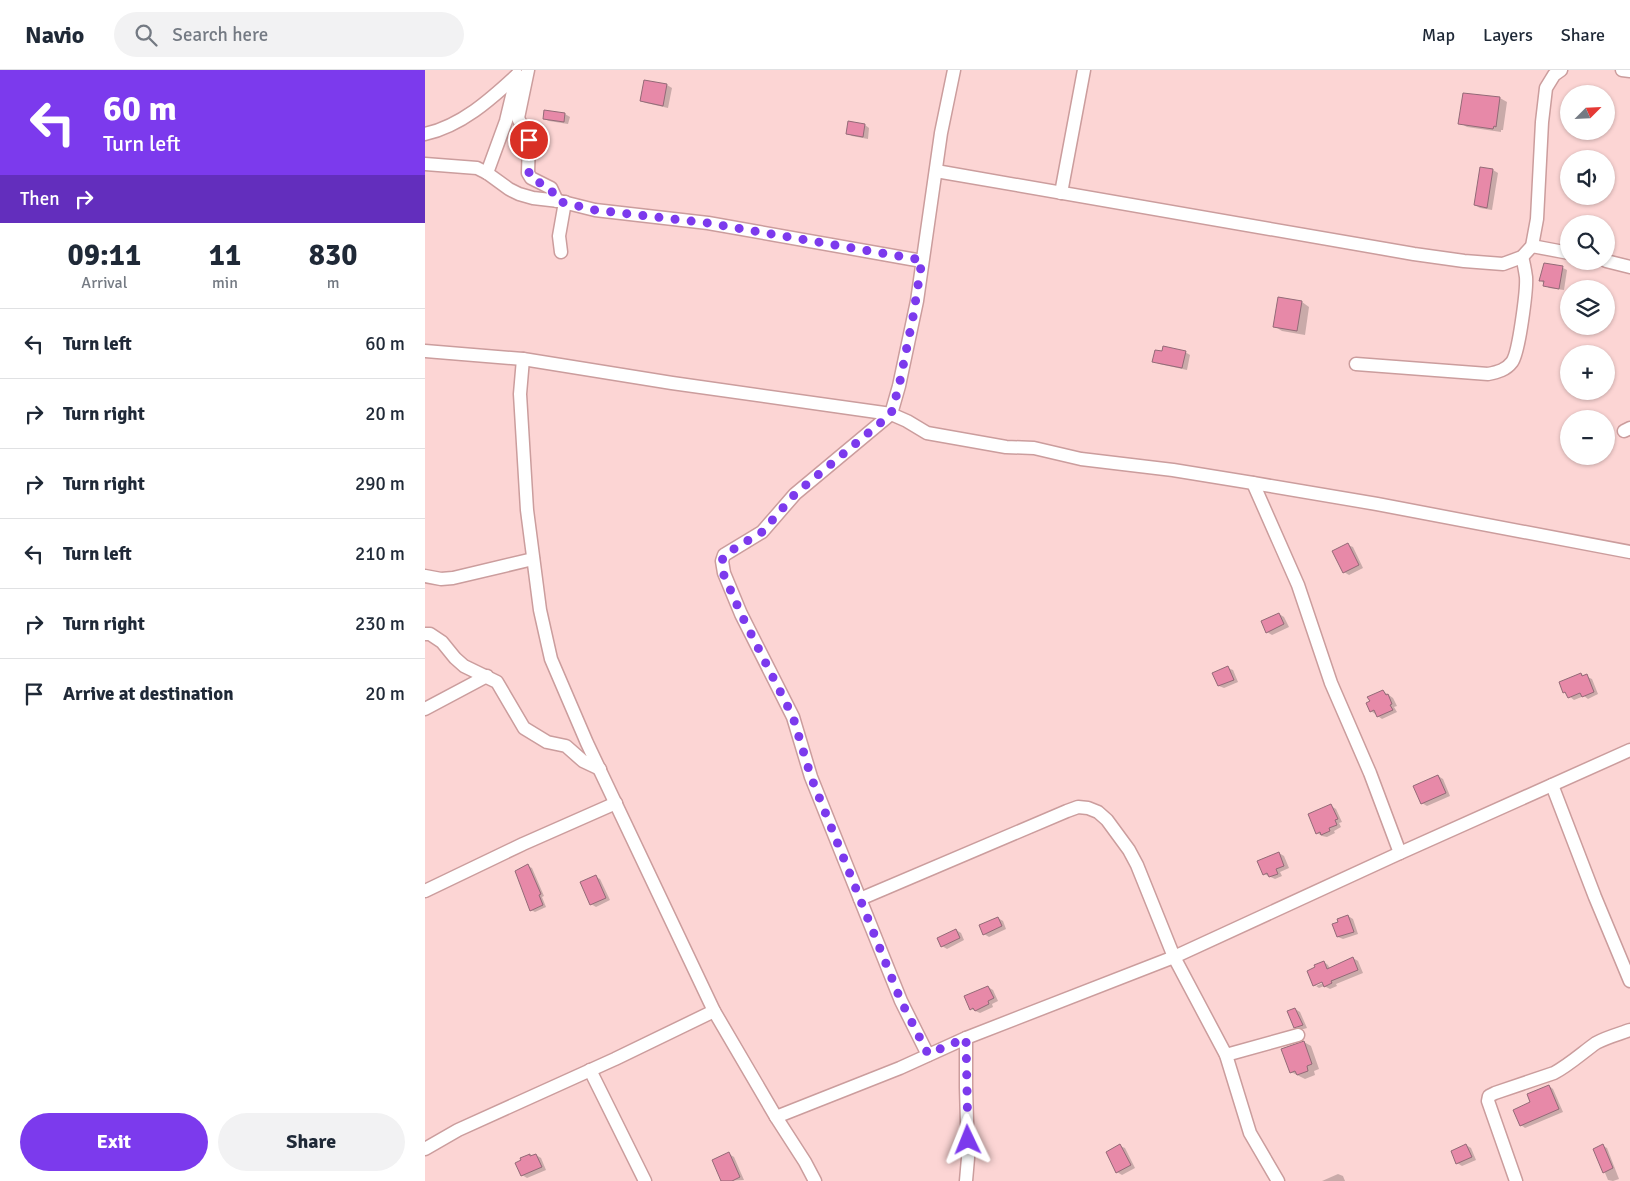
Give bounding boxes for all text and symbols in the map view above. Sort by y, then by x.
search box [114,12,464,57]
text: Navio [25,20,84,50]
icon: search [132,21,160,49]
text: Search here [172,23,268,47]
text: Map [1422,24,1455,46]
text: Layers [1483,24,1533,46]
text: Share [1561,24,1605,46]
north arrow [1560,85,1615,140]
map controls [1560,85,1615,465]
text: 60 m [103,87,177,130]
icon: left [20,90,85,155]
pin [508,119,550,161]
icon: arrive [515,126,543,154]
text: Turn left [103,130,181,157]
button: sound [1560,150,1615,205]
icon: right [70,185,98,213]
text: Then [20,187,60,211]
button: search [1560,215,1615,270]
text: 09:11 [68,237,141,274]
text: 11 [209,237,241,274]
text: 830 [309,237,357,274]
text: Arrival [81,273,127,293]
text: min [212,273,238,293]
text: m [327,273,339,293]
button: layers [1560,280,1615,335]
icon: left [20,330,48,358]
text: Turn left [63,332,132,356]
text: 60 m [365,332,405,356]
button: + [1560,345,1615,400]
icon: right [20,400,48,428]
text: Turn right [63,402,145,426]
text: 20 m [365,402,405,426]
button: − [1560,410,1615,465]
icon: right [20,470,48,498]
text: Turn right [63,472,145,496]
text: 290 m [355,472,405,496]
icon: left [20,540,48,568]
text: Turn left [63,542,132,566]
text: 210 m [355,542,405,566]
icon: right [20,610,48,638]
text: Turn right [63,612,145,636]
text: 230 m [355,612,405,636]
icon: arrive [20,680,48,708]
text: Arrive at destination [63,682,234,706]
text: 20 m [365,682,405,706]
button: Exit [20,1113,208,1171]
button: Share [218,1113,405,1171]
position arrow [941,1113,993,1165]

